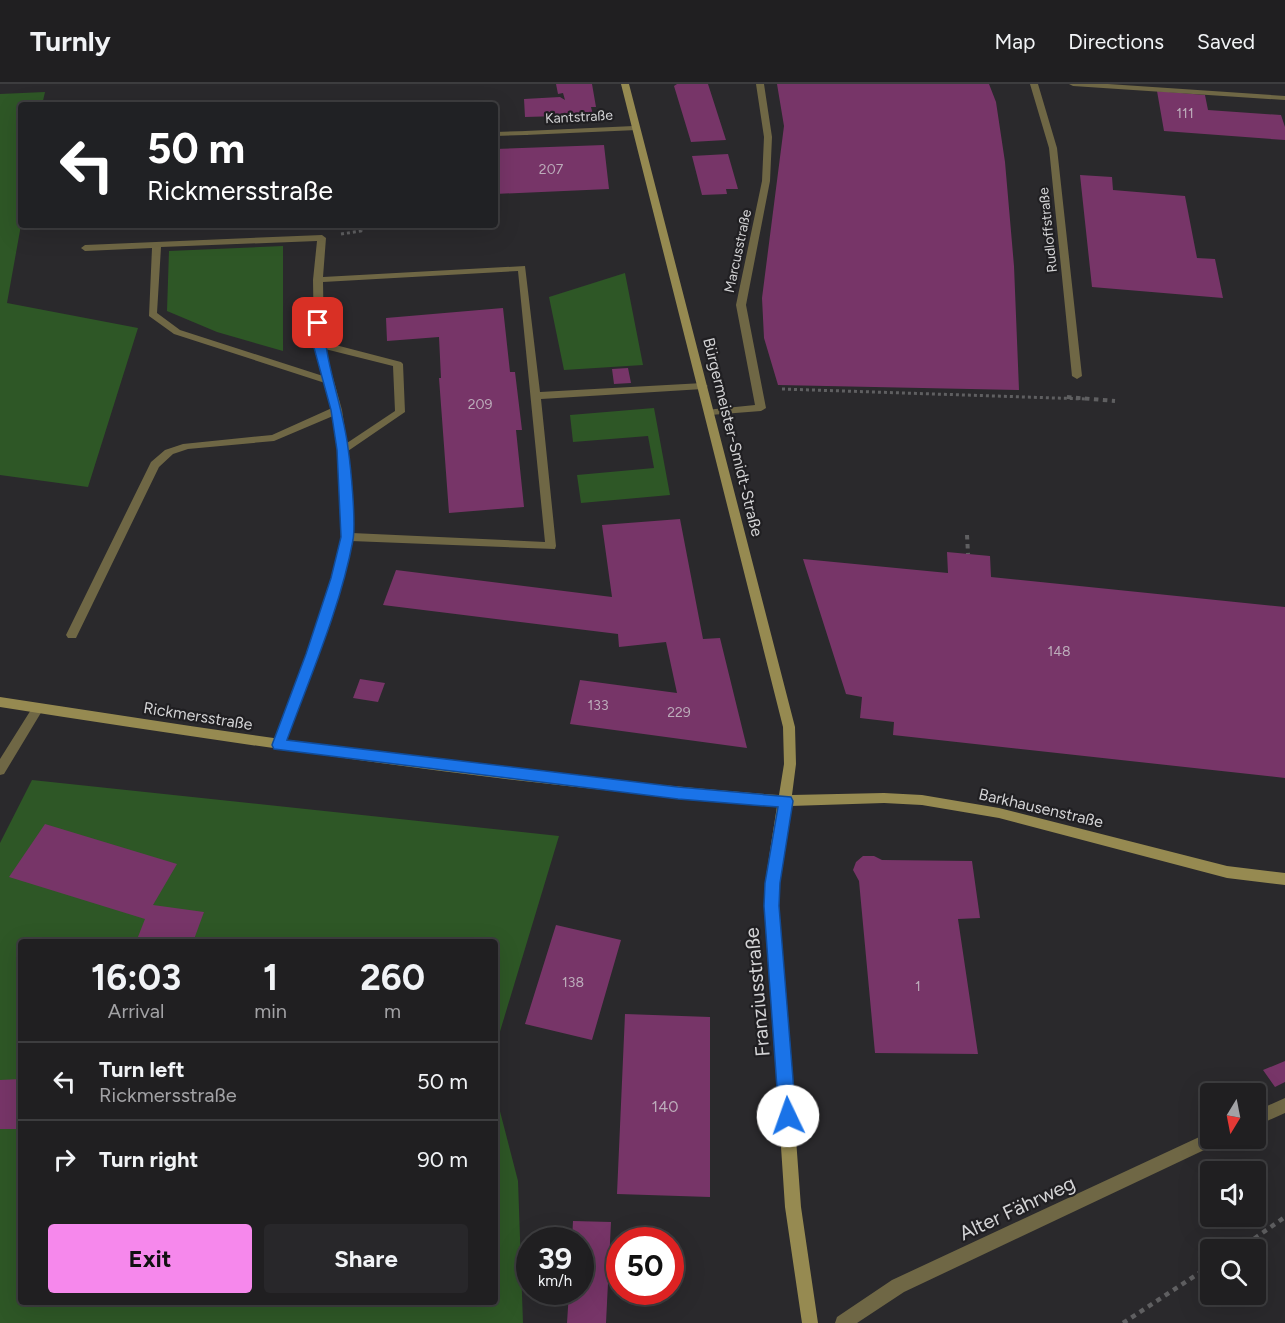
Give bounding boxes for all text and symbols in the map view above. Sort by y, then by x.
text: Turnly [30,24,111,58]
text: Map [994,29,1035,54]
text: Directions [1068,29,1164,54]
text: Saved [1197,29,1255,54]
house number: 111 [1176,105,1194,122]
street label: Kantstraße [545,107,614,127]
text: 50 m [147,123,245,174]
icon: left [48,126,126,204]
house number: 207 [539,161,564,178]
text: Rickmersstraße [147,174,333,207]
street label: Rudloffstraße [1035,186,1061,273]
street label: Marcusstraße [721,207,755,294]
pin [292,297,343,348]
icon: arrive [301,306,334,339]
street label: Bürgermeister-Smidt-Straße [699,336,767,539]
house number: 209 [468,396,492,413]
house number: 148 [1047,643,1071,660]
house number: 133 [587,697,609,714]
street label: Rickmersstraße [142,698,254,734]
house number: 229 [667,704,691,721]
street label: Barkhausenstraße [977,784,1105,832]
street label: Franziusstraße [739,926,775,1058]
text: 16:03 [91,956,181,999]
text: 1 [263,956,278,999]
text: 260 [360,956,425,999]
house number: 138 [562,974,584,991]
house number: 1 [915,978,921,995]
text: Arrival [108,999,164,1023]
text: min [254,999,287,1023]
text: m [384,999,401,1023]
text: Turn left [99,1056,185,1083]
icon: left [48,1065,81,1098]
text: 50 m [417,1068,468,1095]
text: Rickmersstraße [99,1083,237,1107]
north arrow [1200,1083,1266,1149]
map controls [1200,1083,1266,1305]
position arrow [756,1084,820,1148]
house number: 140 [652,1097,678,1116]
icon: right [48,1143,81,1176]
text: Turn right [99,1146,198,1173]
text: 90 m [417,1146,468,1173]
button: sound [1200,1161,1266,1227]
street label: Alter Fährweg [955,1171,1079,1245]
button: Exit [48,1224,252,1293]
button: Share [264,1224,468,1293]
speed limit sign: 50 [606,1227,684,1305]
button: search [1200,1239,1266,1305]
text: 39 [538,1240,572,1277]
text: km/h [538,1272,572,1290]

